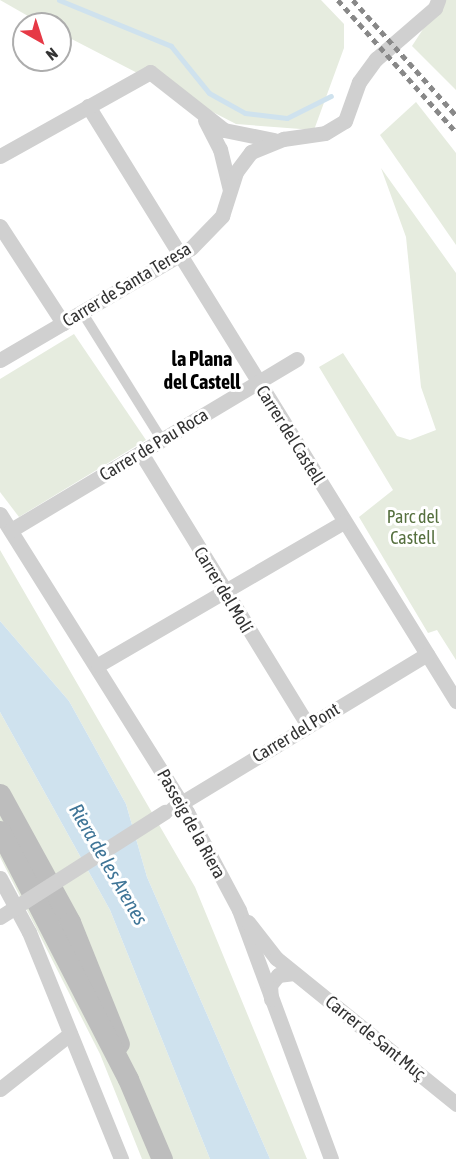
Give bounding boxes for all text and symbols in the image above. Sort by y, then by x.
north arrow [12,12,72,72]
text: N [43,44,61,64]
street label: Carrer de Santa Teresa [59,238,195,332]
district label: la Plana del Castell [163,347,241,394]
street label: Carrer del Castell [251,382,329,488]
street label: Carrer de Pau Roca [96,404,212,486]
park label: Parc del Castell [387,507,439,550]
street label: Carrer del Molí [189,543,257,637]
street label: Carrer del Pont [248,699,344,767]
street label: Passeig de la Riera [152,766,230,882]
water label: Riera de les Arenes [65,799,153,929]
street label: Carrer de Sant Muç [321,991,429,1085]

